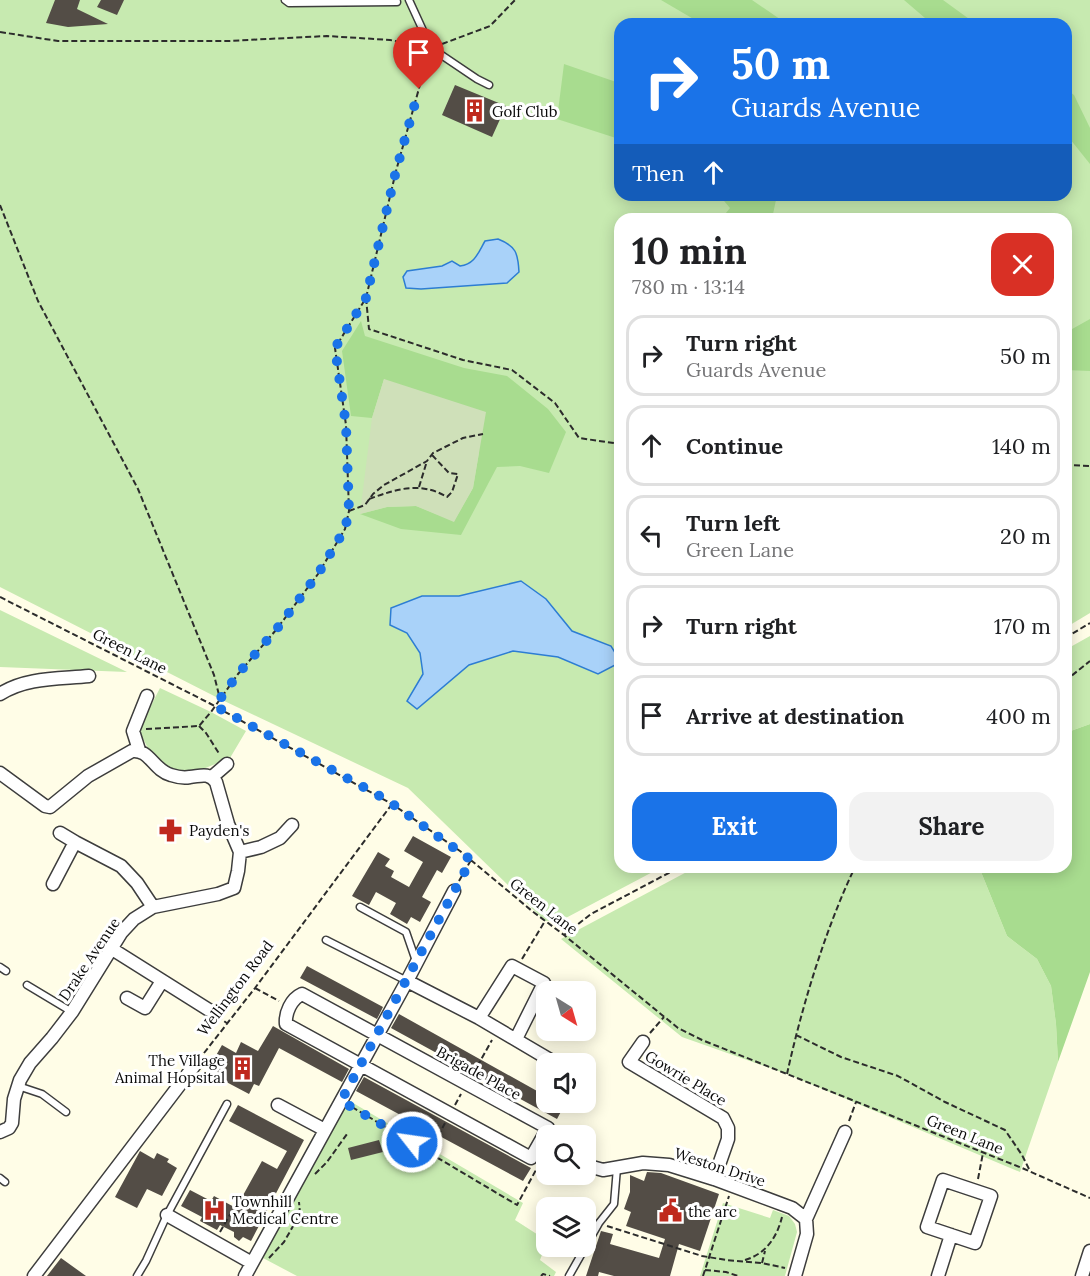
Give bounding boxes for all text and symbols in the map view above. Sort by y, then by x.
pin [393,27,444,89]
icon: arrive [402,36,435,69]
text: 50 m [731,37,830,91]
icon: right [632,42,710,120]
text: Guards Avenue [731,90,921,124]
building icon: Golf Club [461,98,487,124]
place label: Golf Club [492,102,558,121]
icon: ahead [697,156,730,189]
text: Then [632,159,685,187]
text: 10 min [632,228,747,274]
button: close [991,233,1054,296]
text: 780 m · 13:14 [632,274,745,299]
text: Turn right [686,329,797,357]
icon: right [635,339,668,372]
text: 50 m [1000,342,1051,370]
text: Guards Avenue [686,357,826,382]
icon: ahead [635,429,668,462]
text: Continue [686,432,783,460]
text: 140 m [992,432,1051,460]
text: Turn left [686,509,780,537]
icon: left [635,519,668,552]
text: 20 m [1000,522,1051,550]
text: Green Lane [686,537,794,562]
icon: right [635,609,668,642]
text: Turn right [686,612,797,640]
text: 170 m [994,612,1051,640]
street label: Green Lane [90,624,170,678]
icon: arrive [635,699,668,732]
text: Arrive at destination [686,702,904,730]
text: 400 m [986,702,1051,730]
button: Exit [632,792,837,861]
button: Share [849,792,1054,861]
pharmacy icon: Payden's [158,817,184,843]
place label: Payden's [189,821,249,840]
street label: Green Lane [506,874,582,938]
street label: Drake Avenue [54,914,124,1004]
street label: Wellington Road [193,936,277,1040]
north arrow [536,981,596,1041]
map controls [536,981,596,1257]
street label: Brigade Place [433,1042,525,1104]
street label: Gowrie Place [642,1046,730,1110]
place label: The Village Animal Hopsital [114,1051,225,1087]
button: sound [536,1053,596,1113]
building icon: The Village Animal Hopsital [230,1056,256,1082]
position arrow [380,1110,444,1174]
street label: Green Lane [924,1110,1006,1158]
button: search [536,1125,596,1185]
street label: Weston Drive [672,1143,768,1191]
place label: Townhill Medical Centre [232,1192,339,1228]
hospital icon: Townhill Medical Centre [201,1197,227,1223]
button: layers [536,1197,596,1257]
public building icon: the arc [657,1198,683,1224]
place label: the arc [688,1202,737,1221]

